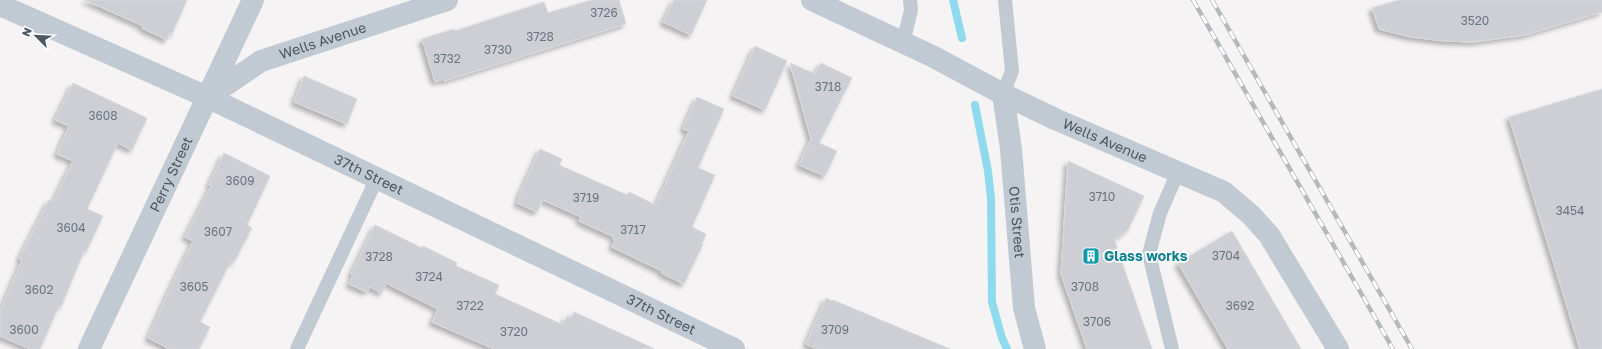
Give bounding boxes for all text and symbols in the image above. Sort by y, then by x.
house number: 3726 [590,5,618,20]
house number: 3520 [1461,13,1489,28]
north arrow [16,16,56,56]
street label: Wells Avenue [277,18,368,62]
text: N [19,25,34,38]
house number: 3728 [526,29,554,44]
house number: 3730 [484,42,512,57]
house number: 3732 [433,51,461,66]
house number: 3718 [815,79,841,94]
house number: 3608 [88,108,118,123]
street label: Wells Avenue [1060,114,1150,166]
street label: Perry Street [146,134,196,215]
street label: 37th Street [332,150,407,198]
house number: 3609 [226,173,254,188]
street label: Otis Street [1006,185,1029,259]
house number: 3710 [1089,189,1115,204]
house number: 3719 [573,190,599,205]
house number: 3454 [1556,203,1584,218]
house number: 3604 [56,220,86,235]
house number: 3717 [620,222,646,237]
house number: 3607 [204,224,232,239]
building icon: Glass works [1081,246,1101,266]
place label: Glass works [1104,247,1188,264]
house number: 3704 [1212,248,1240,263]
house number: 3728 [365,249,393,264]
house number: 3724 [415,269,443,284]
house number: 3605 [180,279,208,294]
house number: 3708 [1071,279,1099,294]
house number: 3602 [25,282,53,297]
street label: 37th Street [624,290,699,338]
house number: 3722 [456,298,484,313]
house number: 3692 [1226,298,1254,313]
house number: 3706 [1083,314,1111,329]
house number: 3600 [9,322,39,337]
house number: 3709 [821,322,849,337]
house number: 3720 [500,324,528,339]

